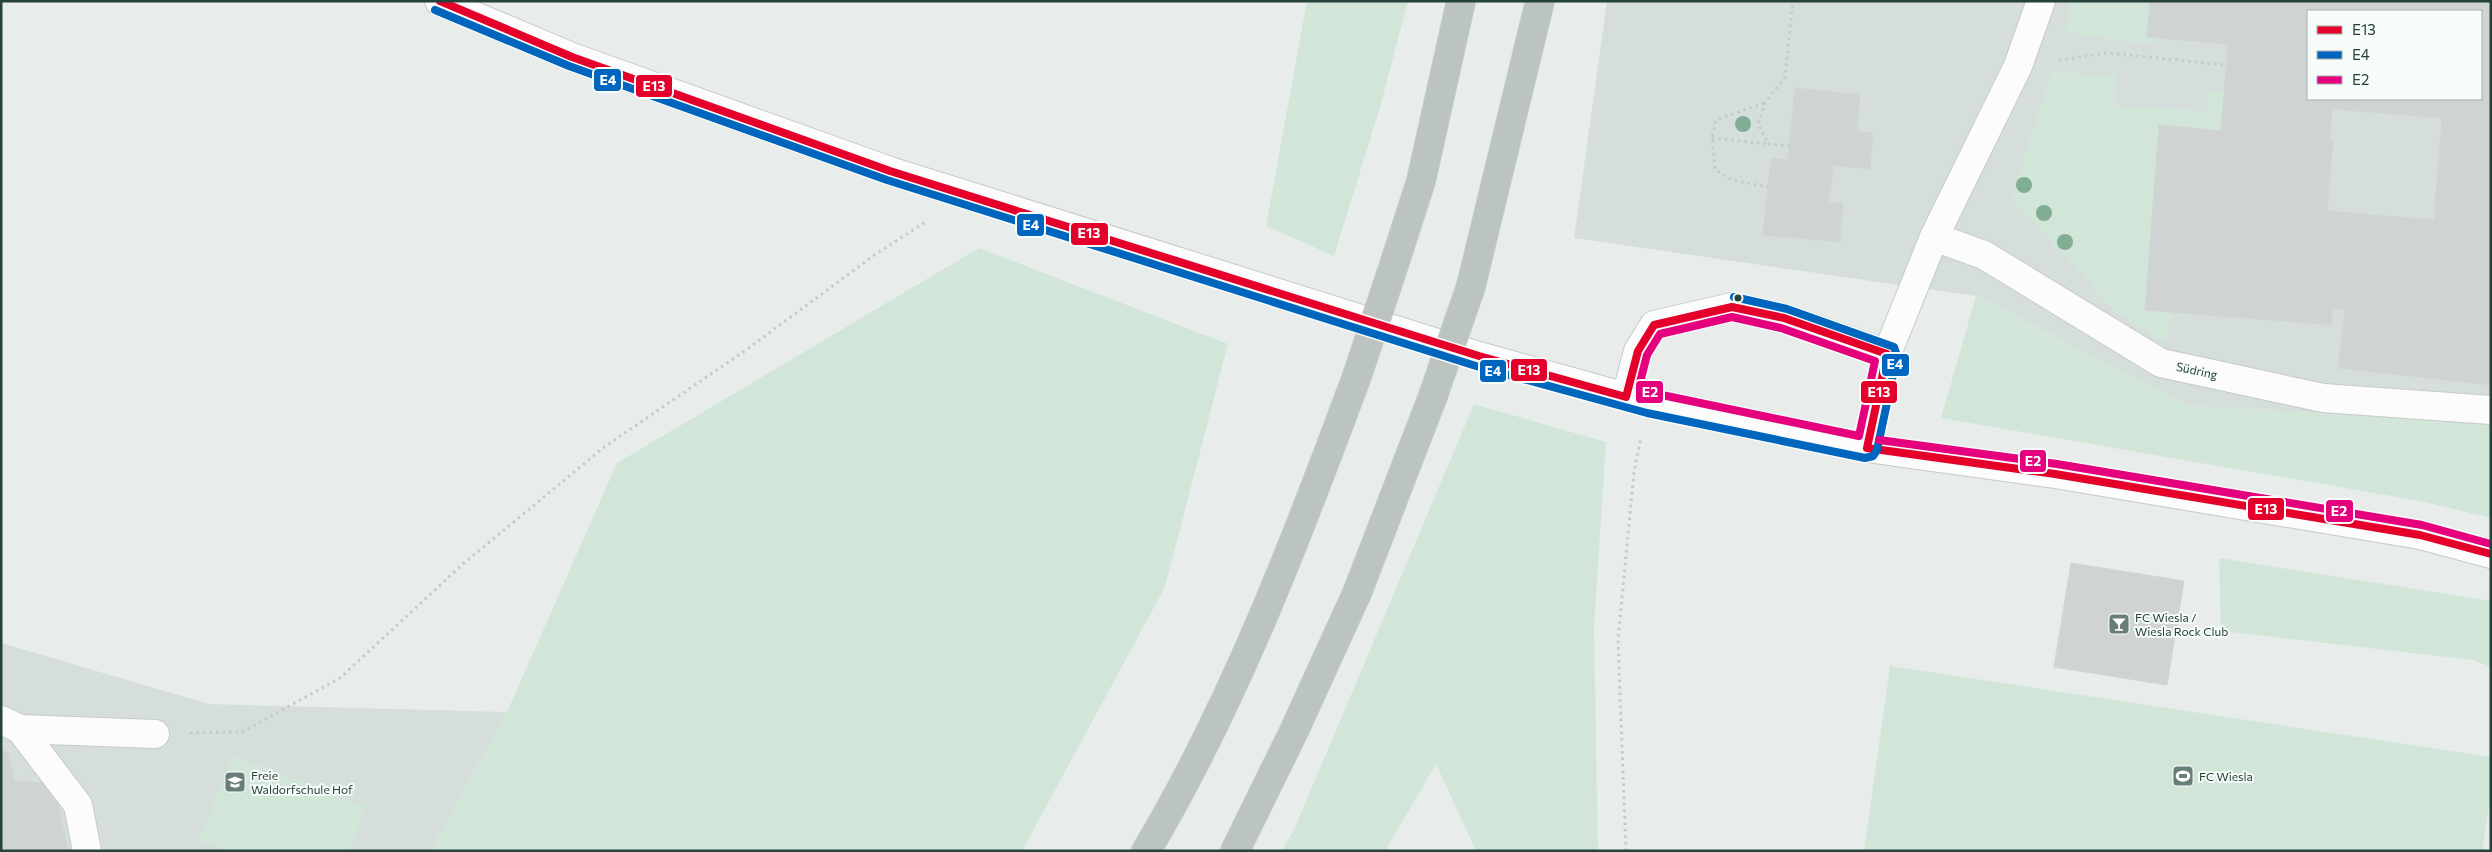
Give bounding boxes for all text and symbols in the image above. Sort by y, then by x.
legend [2307,10,2482,100]
text: E13 [2352,20,2376,38]
text: E4 [2352,45,2370,63]
line badge: E4 [593,68,622,92]
text: E2 [2352,70,2369,88]
text: E4 [600,71,617,88]
line badge: E13 [635,74,673,98]
text: E13 [643,77,665,94]
line badge: E4 [1016,213,1045,237]
text: E4 [1023,216,1040,233]
line badge: E13 [1070,222,1109,246]
text: E13 [1078,224,1100,241]
unlabelled marker [1733,293,1743,303]
line badge: E4 [1881,353,1910,377]
text: E4 [1887,355,1904,372]
line badge: E13 [1510,358,1548,382]
line badge: E4 [1479,359,1507,383]
street label: Südring [2175,359,2219,381]
text: E13 [1518,361,1540,378]
text: E4 [1485,362,1502,379]
line badge: E2 [1635,380,1664,404]
line badge: E13 [1860,380,1898,404]
text: E2 [1642,383,1658,400]
text: E13 [1868,383,1890,400]
line badge: E2 [2019,449,2047,473]
text: E2 [2025,452,2041,469]
line badge: E13 [2247,497,2285,521]
line badge: E2 [2325,499,2354,523]
text: E13 [2255,500,2277,517]
text: E2 [2331,502,2347,519]
place label: FC Wiesla / Wiesla Rock Club [2135,610,2228,638]
bar icon: FC Wiesla / Wiesla Rock Club [2107,612,2131,636]
sports icon: FC Wiesla [2171,764,2195,788]
place label: Freie Waldorfschule Hof [251,768,353,796]
place label: FC Wiesla [2199,769,2253,783]
school or university icon: Freie Waldorfschule Hof [223,770,247,794]

